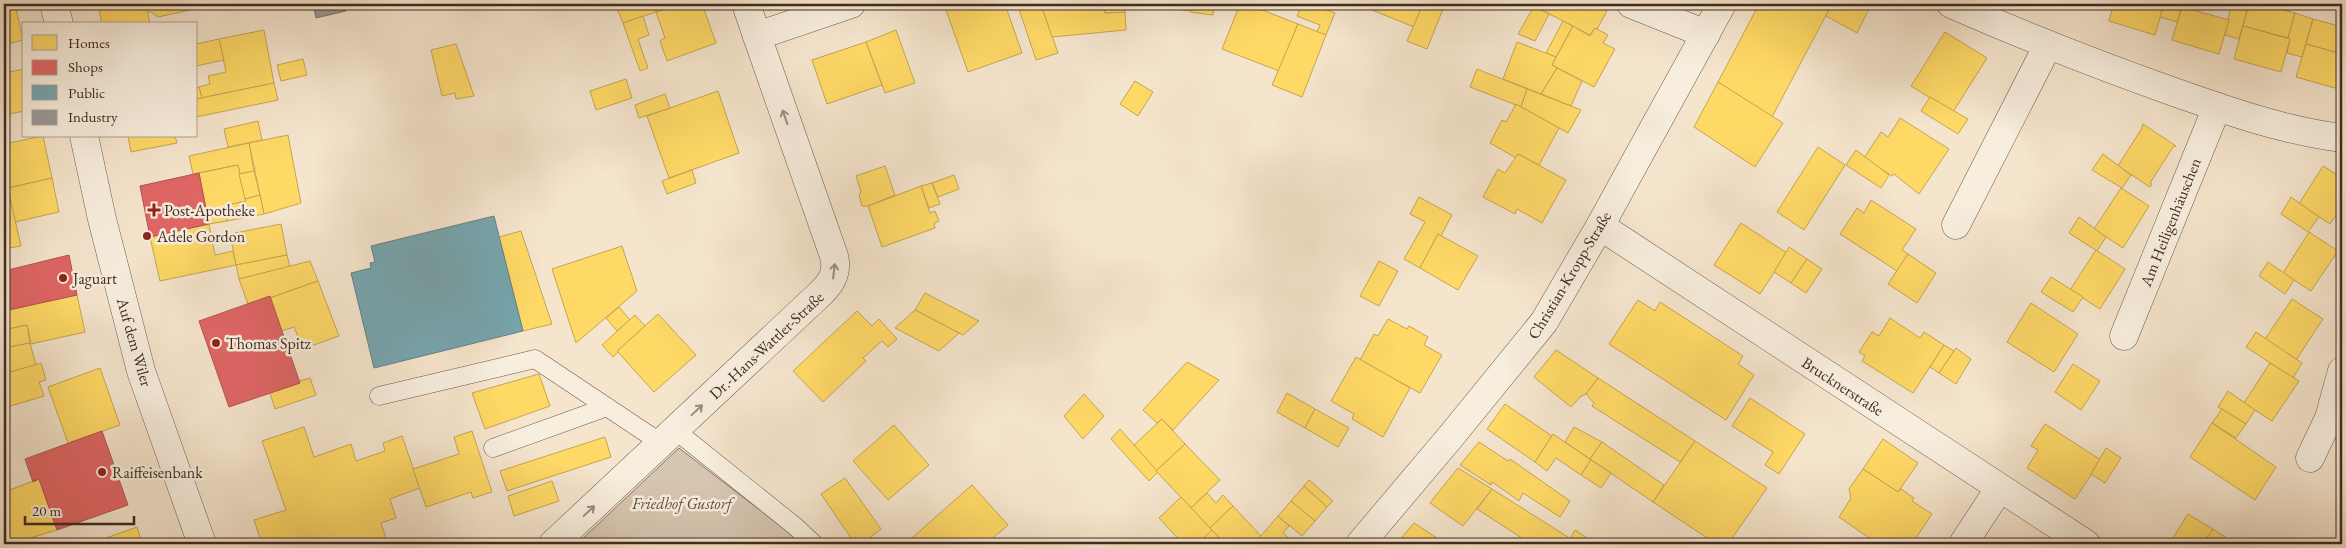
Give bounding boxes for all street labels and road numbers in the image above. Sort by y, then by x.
street label: Am Heiligenhäuschen [2135,154,2206,291]
street label: Christian-Kropp-Straße [1523,207,1616,343]
street label: Dr.-Hans-Wattler-Straße [705,287,828,404]
street label: Auf dem Wiler [112,294,157,390]
street label: Brucknerstraße [1798,352,1888,421]

